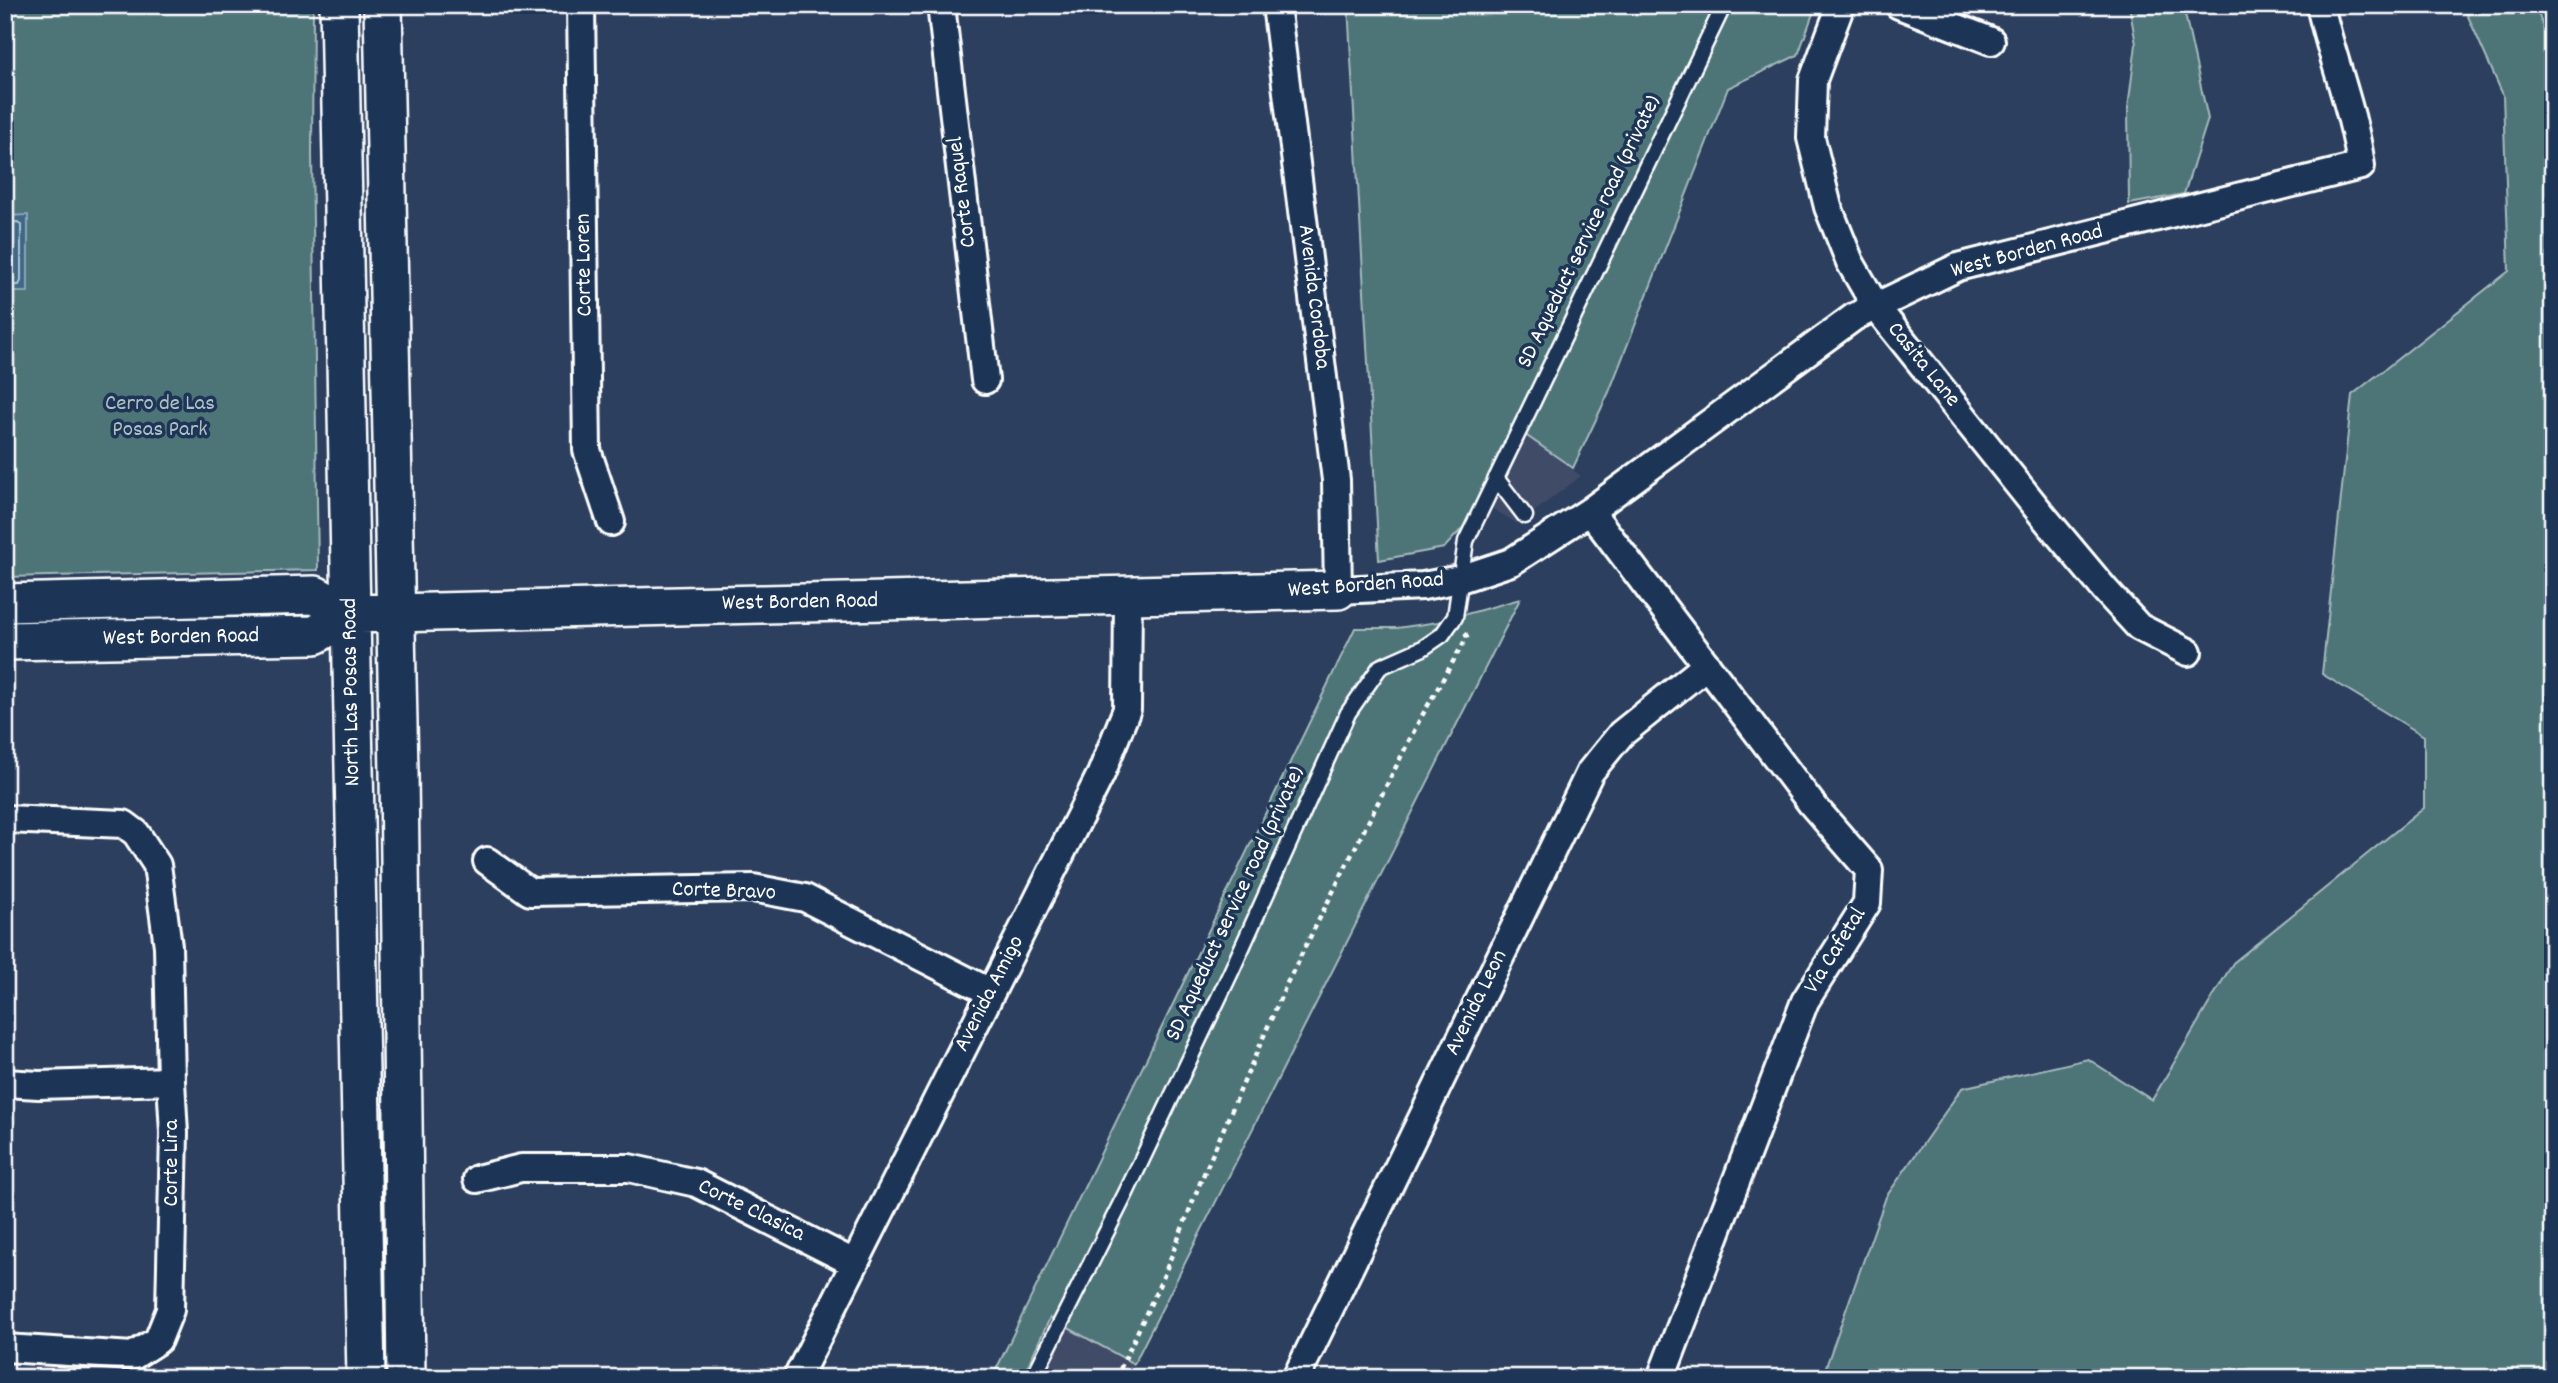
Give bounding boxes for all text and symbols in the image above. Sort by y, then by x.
street label: SD Aqueduct service road (private) [1509,90,1671,374]
street label: Corte Raquel [940,134,986,249]
street label: Corte Loren [568,213,602,317]
street label: West Borden Road [1947,216,2107,288]
street label: Avenida Cordoba [1288,223,1338,373]
street label: Casita Lane [1878,315,1968,415]
park label: Cerro de Las Posas Park [105,388,215,447]
street label: West Borden Road [1287,564,1445,608]
street label: West Borden Road [722,585,878,621]
street label: North Las Posas Road [334,597,370,787]
street label: West Borden Road [103,620,259,656]
street label: SD Aqueduct service road (private) [1158,761,1314,1047]
street label: Corte Bravo [671,874,777,910]
street label: Via Cafetal [1796,901,1876,1001]
street label: Avenida Amigo [947,930,1033,1058]
street label: Avenida Leon [1437,944,1517,1062]
street label: Corte Lira [156,1118,189,1206]
street label: Corte Clasica [692,1171,811,1252]

